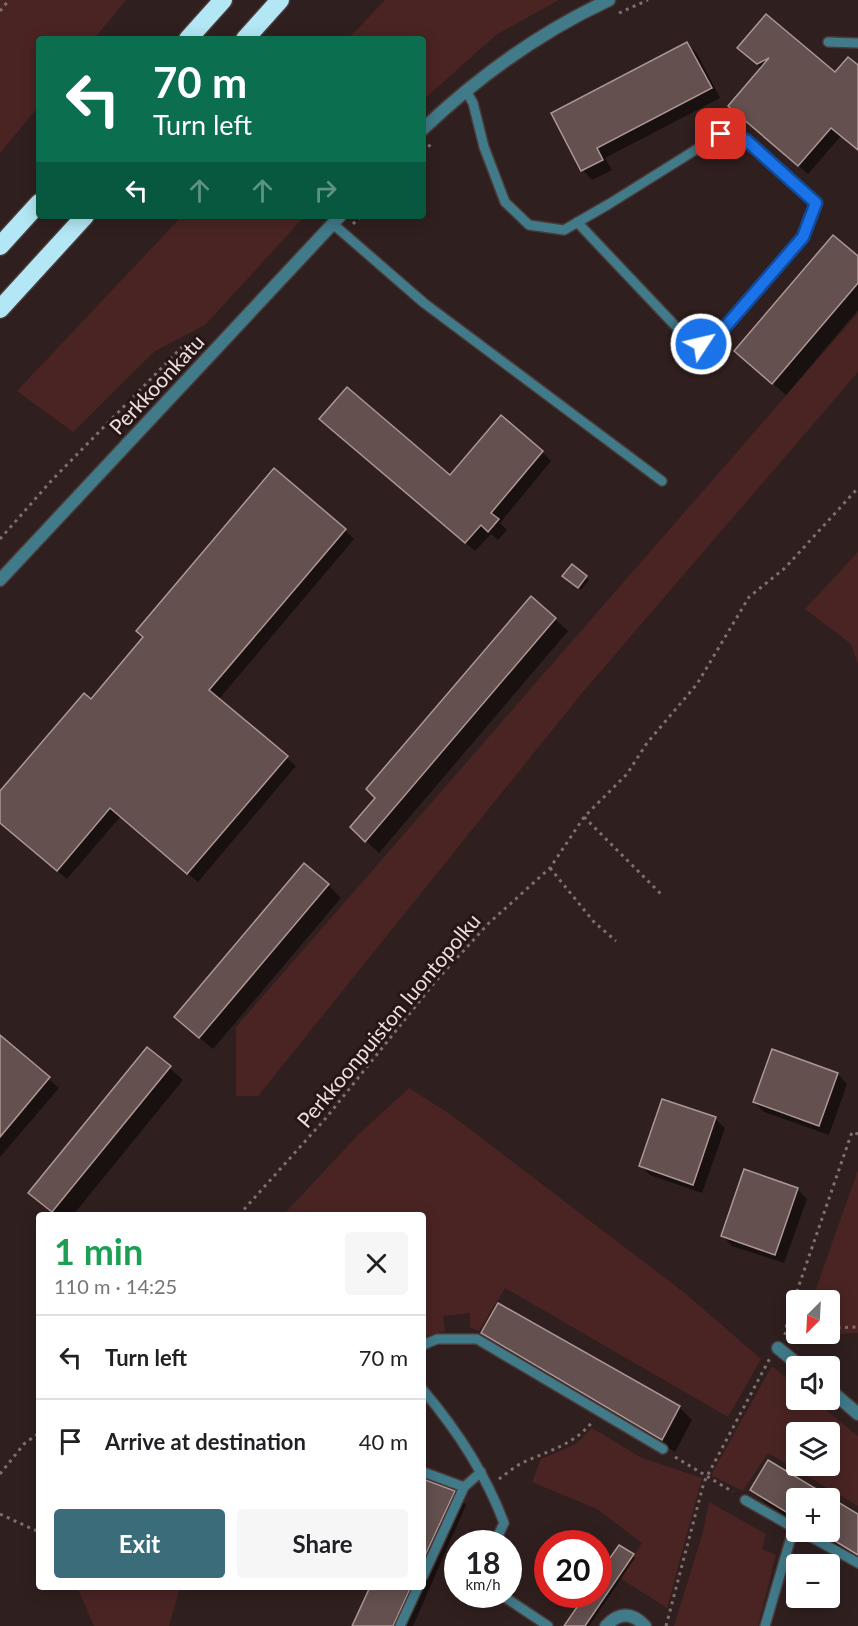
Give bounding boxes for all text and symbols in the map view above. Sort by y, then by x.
text: 70 m [153,57,247,107]
icon: left [54,60,132,138]
text: Turn left [153,108,252,141]
pin [695,108,746,159]
icon: arrive [704,117,737,150]
icon: left [120,174,153,207]
icon: ahead [183,174,216,207]
icon: ahead [246,174,279,207]
icon: right [309,174,342,207]
position arrow [669,312,733,376]
street label: Perkkoonkatu [103,329,209,439]
street label: Perkkoonpuiston luontopolku [291,908,485,1132]
text: 1 min [54,1229,143,1273]
button: close [345,1232,408,1295]
text: 110 m · 14:25 [54,1274,177,1298]
north arrow [786,1290,840,1344]
map controls [786,1290,840,1608]
icon: left [54,1341,87,1374]
text: Turn left [105,1344,187,1371]
text: 70 m [359,1344,408,1371]
button: sound [786,1356,840,1410]
button: layers [786,1422,840,1476]
icon: arrive [54,1425,87,1458]
text: Arrive at destination [105,1428,306,1455]
text: 40 m [359,1428,408,1455]
button: + [786,1488,840,1542]
button: Exit [54,1509,225,1578]
button: Share [237,1509,408,1578]
speed limit sign: 20 [534,1530,612,1608]
text: 18 [466,1544,500,1580]
button: − [786,1554,840,1608]
text: km/h [465,1575,501,1593]

